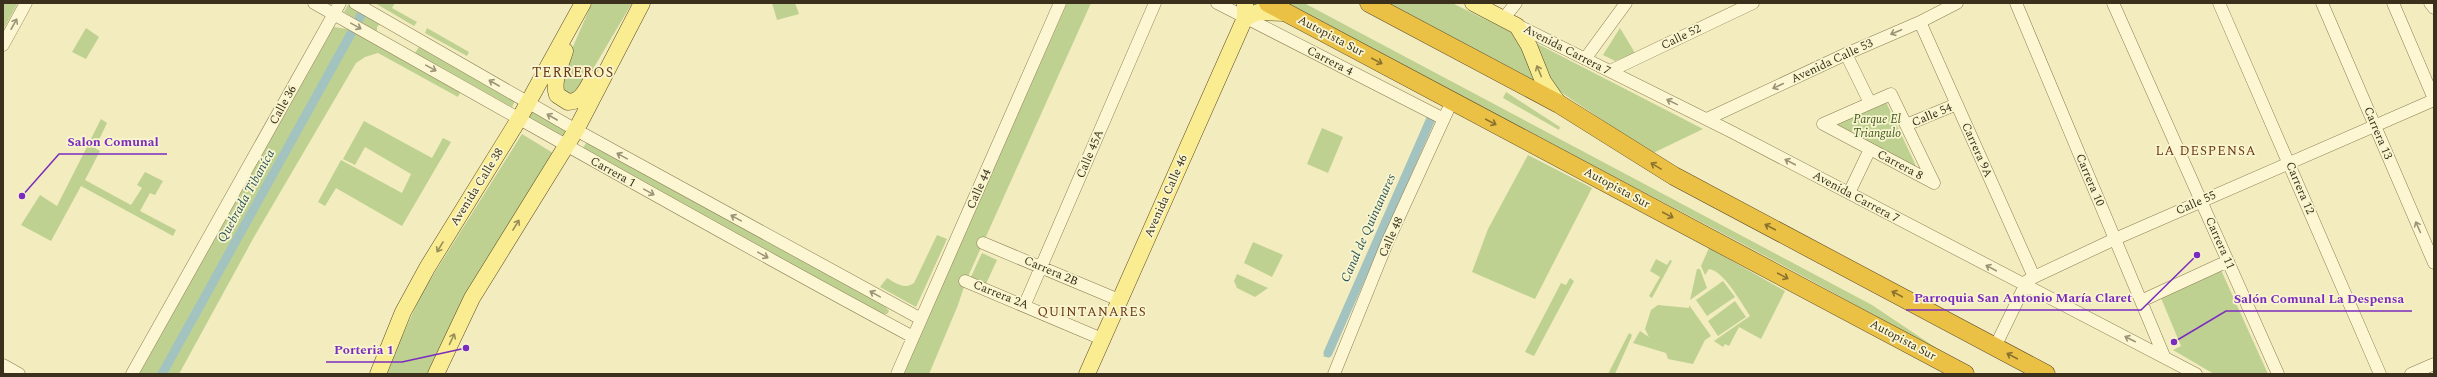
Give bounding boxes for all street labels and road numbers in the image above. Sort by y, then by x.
street label: Autopista Sur [1294,11,1368,62]
street label: Calle 52 [1658,19,1704,55]
street label: Avenida Carrera 7 [1520,20,1614,80]
street label: Avenida Calle 53 [1788,34,1876,88]
street label: Carrera 4 [1304,41,1356,81]
street label: Calle 36 [264,82,302,128]
street label: Calle 54 [1909,98,1955,132]
street label: Carrera 13 [2358,104,2398,162]
street label: Carrera 9A [1956,119,1998,181]
street label: Calle 45A [1071,127,1109,181]
street label: Avenida Calle 38 [445,144,509,230]
street label: Carrera 8 [1874,145,1926,185]
street label: Carrera 10 [2070,151,2110,209]
street label: Carrera 1 [587,152,639,192]
street label: Avenida Calle 46 [1139,152,1193,240]
street label: Carrera 12 [2280,159,2320,217]
street label: Autopista Sur [1580,163,1654,214]
street label: Calle 44 [962,166,996,212]
street label: Avenida Carrera 7 [1809,166,1903,228]
street label: Calle 55 [2173,186,2219,220]
street label: Calle 48 [1374,214,1408,260]
street label: Carrera 11 [2200,214,2240,272]
street label: Carrera 2B [1021,251,1081,291]
street label: Carrera 2A [970,275,1032,315]
street label: Autopista Sur [1866,315,1940,366]

